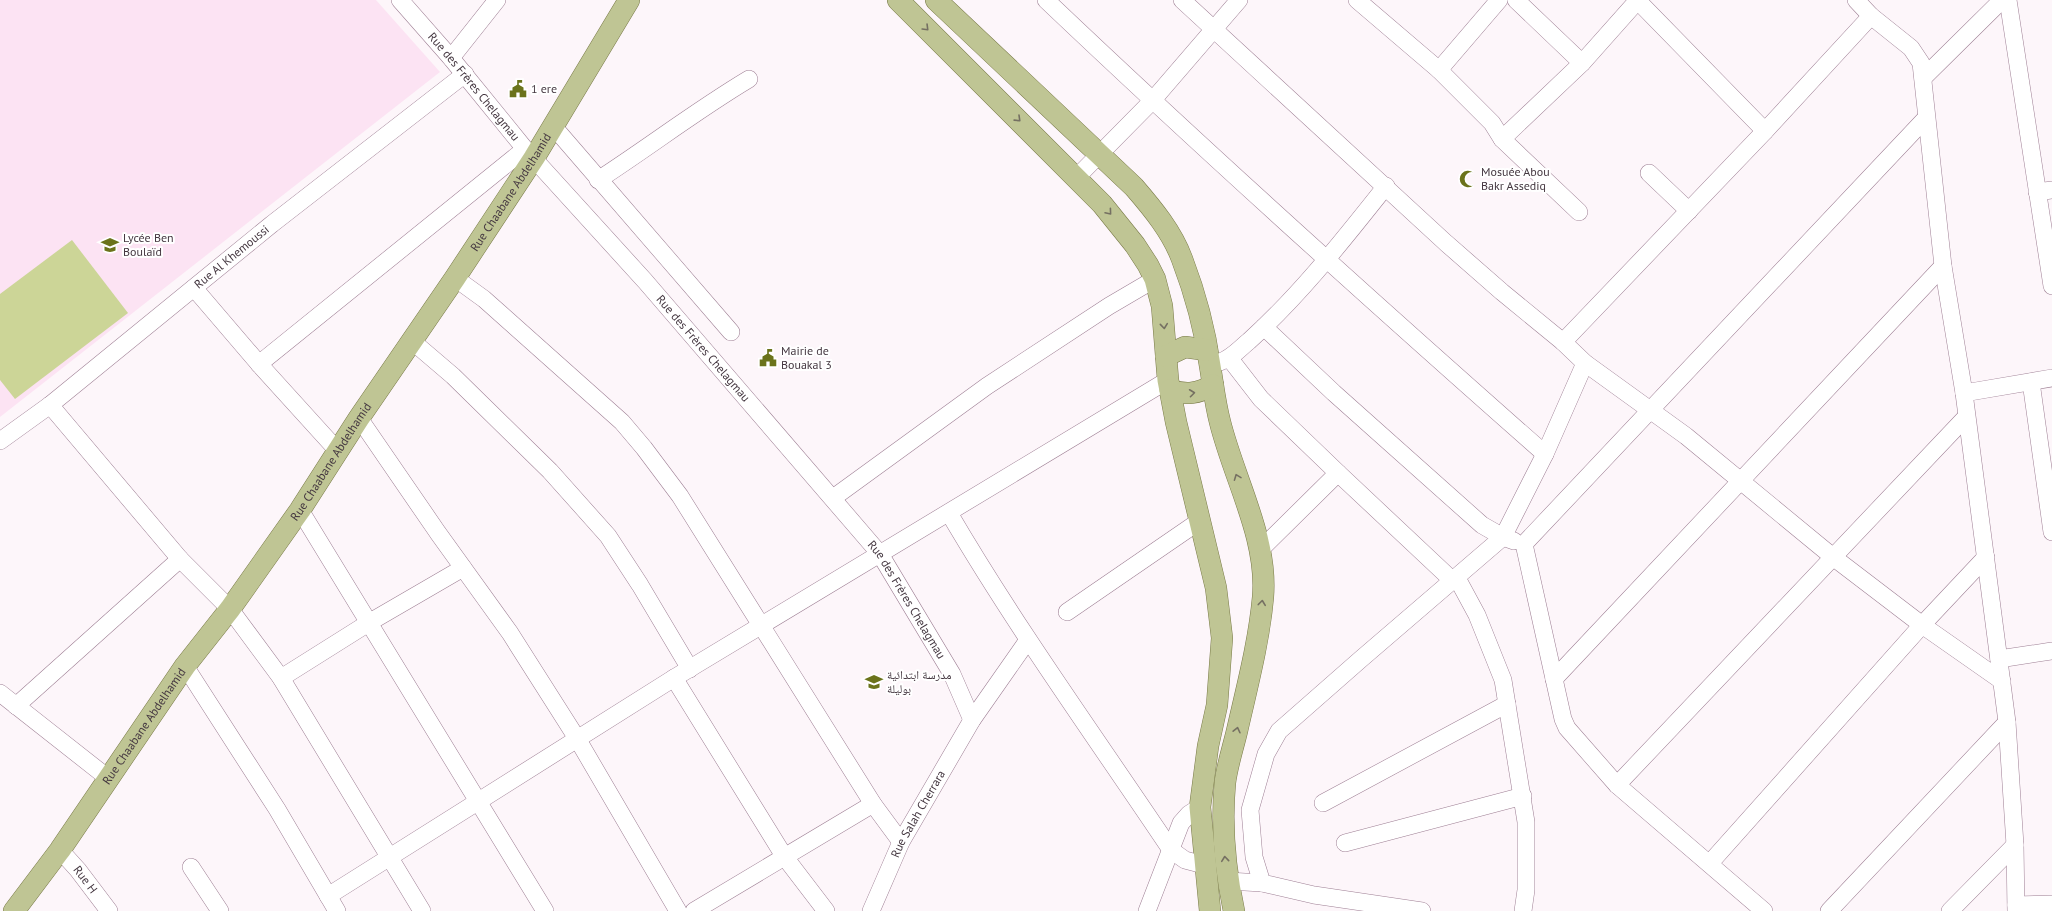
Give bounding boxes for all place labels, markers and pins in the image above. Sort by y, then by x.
public building icon: 1 ere [508,79,528,99]
place label: 1 ere [531,81,557,96]
place label: Mosuée Abou Bakr Assediq [1481,164,1550,193]
mosque icon: Mosuée Abou Bakr Assediq [1458,169,1478,189]
place label: Lycée Ben Boulaïd [123,230,174,259]
school or university icon: Lycée Ben Boulaïd [100,235,120,255]
place label: Mairie de Bouakal 3 [781,343,832,372]
public building icon: Mairie de Bouakal 3 [758,348,778,368]
place label: مدرسة ابتدائية بوليلة [887,667,951,696]
school or university icon: مدرسة ابتدائية بوليلة [864,672,884,692]

